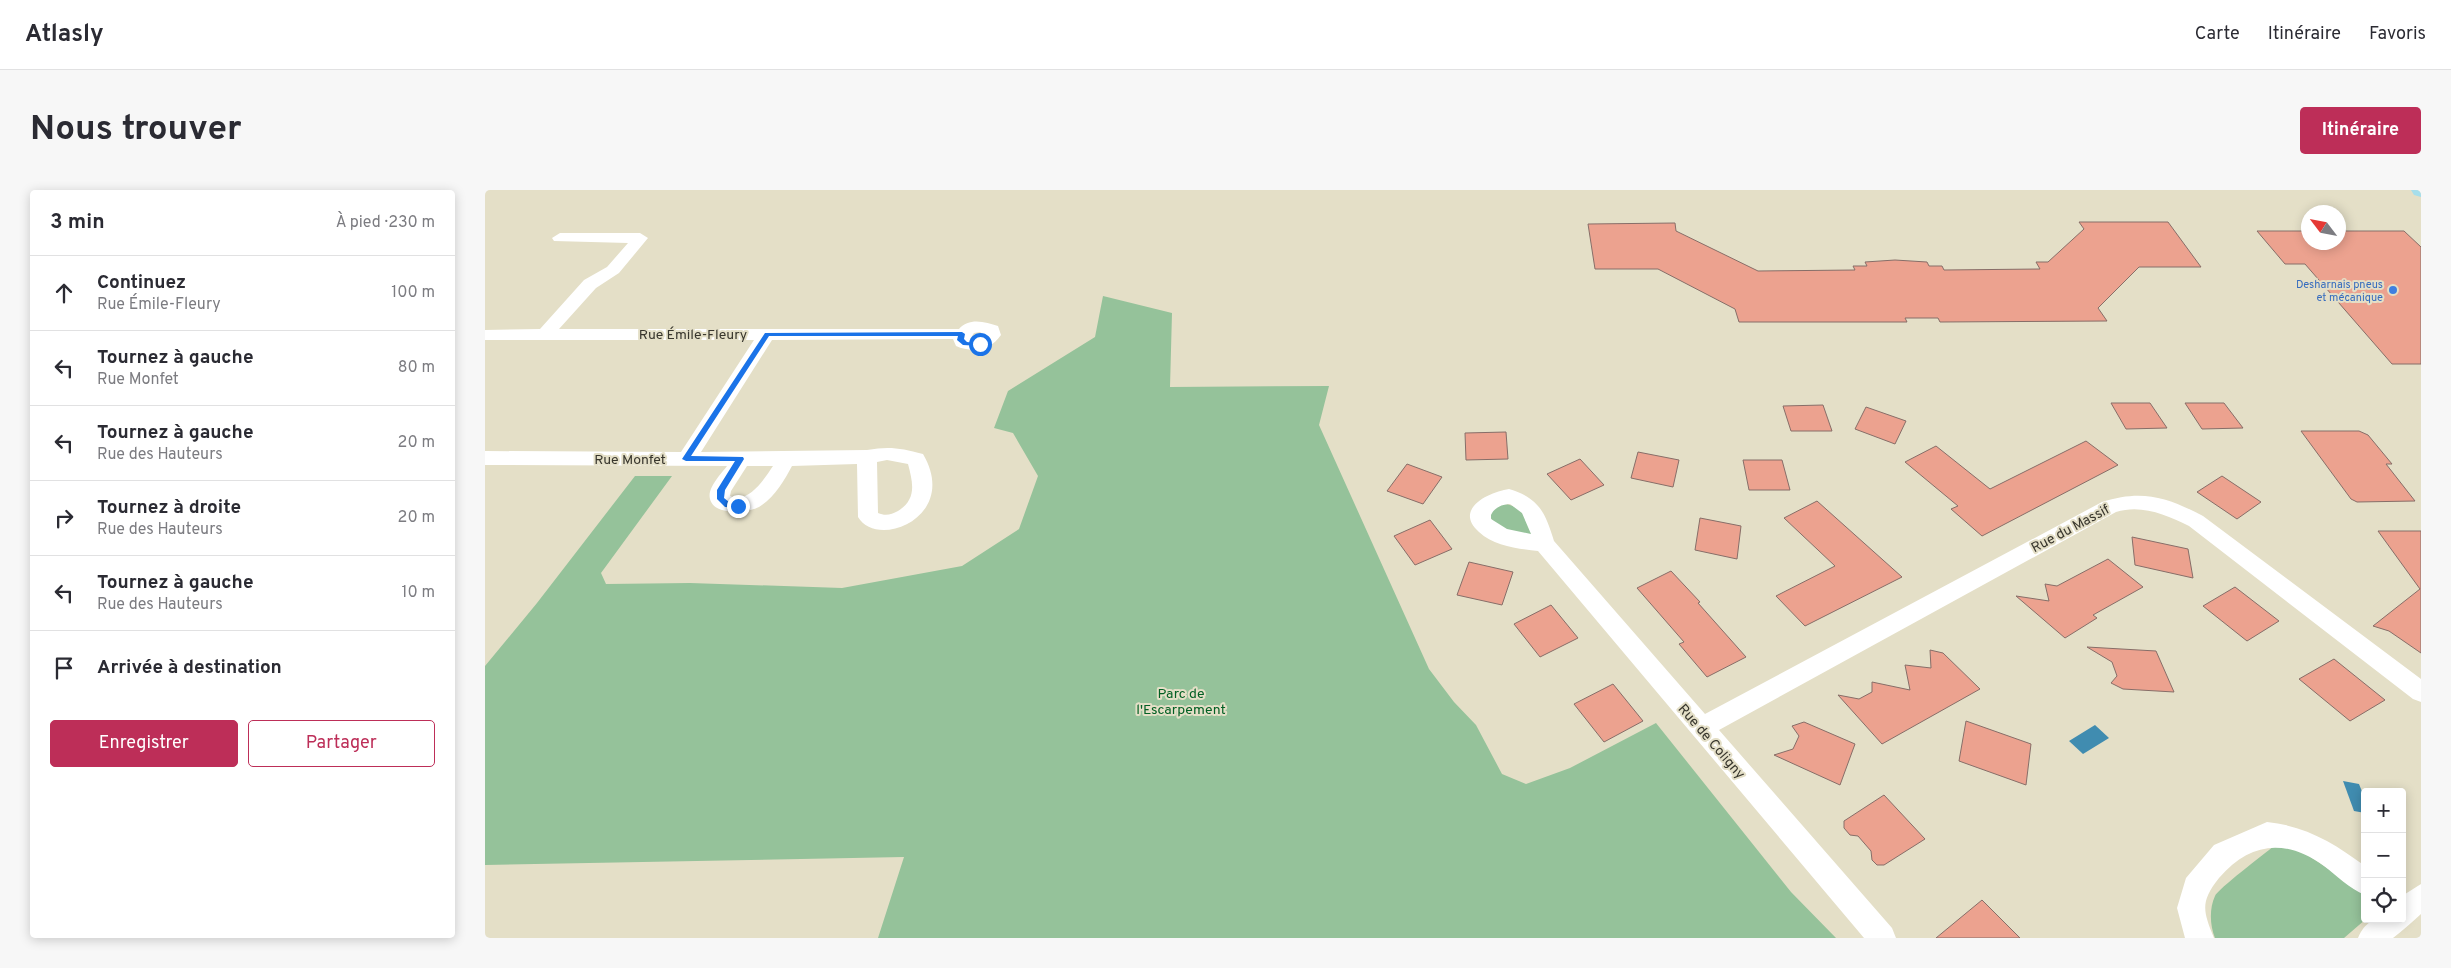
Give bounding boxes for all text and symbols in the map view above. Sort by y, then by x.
text: Atlasly [25,20,104,50]
text: Carte [2195,23,2240,46]
text: Itinéraire [2268,23,2341,46]
text: Favoris [2369,23,2426,46]
button: Itinéraire [2300,107,2421,154]
text: Nous trouver [30,108,242,152]
north arrow [2301,205,2346,250]
text: 3 min [50,209,105,236]
text: À pied · 230 m [336,213,435,233]
text: Continuez [97,271,186,295]
place label: Desharnais pneus et mécanique [2296,278,2383,305]
icon: ahead [50,279,78,307]
text: 100 m [391,283,435,303]
marker: Desharnais pneus et mécanique [2387,284,2399,296]
text: Rue Émile-Fleury [97,295,221,315]
street label: Rue Émile-Fleury [639,326,747,344]
route start [969,333,992,356]
text: Tournez à gauche [97,346,254,370]
icon: left [50,354,78,382]
text: 80 m [398,358,435,378]
text: Rue Monfet [97,370,179,390]
text: Tournez à gauche [97,421,254,445]
icon: left [50,429,78,457]
text: 20 m [398,433,435,453]
text: Rue des Hauteurs [97,445,223,465]
street label: Rue Monfet [594,452,666,469]
route end [727,495,750,518]
text: Tournez à droite [97,496,241,520]
street label: Rue du Massif [2029,501,2113,557]
icon: right [50,504,78,532]
text: 20 m [398,508,435,528]
text: Rue des Hauteurs [97,520,223,540]
text: Tournez à gauche [97,571,254,595]
icon: left [50,579,78,607]
text: 10 m [401,583,435,603]
text: Rue des Hauteurs [97,595,223,615]
icon: arrive [50,654,78,682]
text: Arrivée à destination [97,656,282,680]
park label: Parc de l'Escarpement [1136,686,1226,719]
street label: Rue de Coligny [1674,701,1748,783]
button: Enregistrer [50,720,238,767]
button: Partager [248,720,435,767]
map controls [2361,788,2406,923]
button: + [2361,788,2406,833]
button: − [2361,833,2406,878]
button: locate [2361,878,2406,923]

